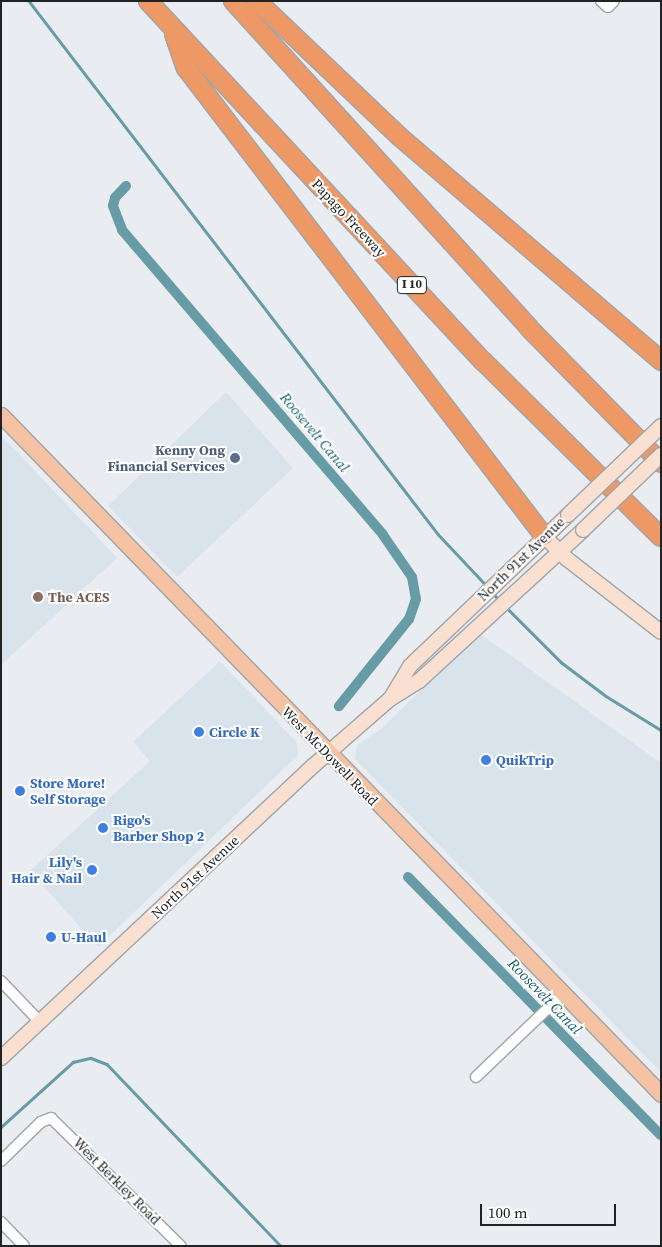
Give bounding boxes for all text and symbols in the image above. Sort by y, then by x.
street label: Papago Freeway [309,175,389,261]
road number: I 10 [396,276,428,294]
water label: Roosevelt Canal [276,388,354,476]
place label: Kenny Ong Financial Services [108,442,225,474]
marker: Kenny Ong Financial Services [229,452,241,464]
street label: North 91st Avenue [474,513,568,605]
place label: The ACES [48,589,110,605]
marker: The ACES [32,591,44,603]
street label: West McDowell Road [278,703,382,809]
place label: Circle K [209,724,260,740]
marker: Circle K [193,726,205,738]
place label: QuikTrip [496,752,554,768]
marker: QuikTrip [480,754,492,766]
place label: Store More! Self Storage [30,775,106,808]
marker: Store More! Self Storage [14,785,26,797]
place label: Rigo's Barber Shop 2 [113,812,204,844]
marker: Rigo's Barber Shop 2 [97,822,109,834]
street label: North 91st Avenue [148,832,242,922]
place label: Lily's Hair & Nail [11,854,82,886]
marker: Lily's Hair & Nail [86,864,98,876]
place label: U-Haul [61,929,106,945]
marker: U-Haul [45,931,57,943]
water label: Roosevelt Canal [504,954,586,1038]
street label: West Berkley Road [70,1134,164,1228]
scale bar [482,1194,618,1226]
text: 100 m [488,1202,528,1223]

